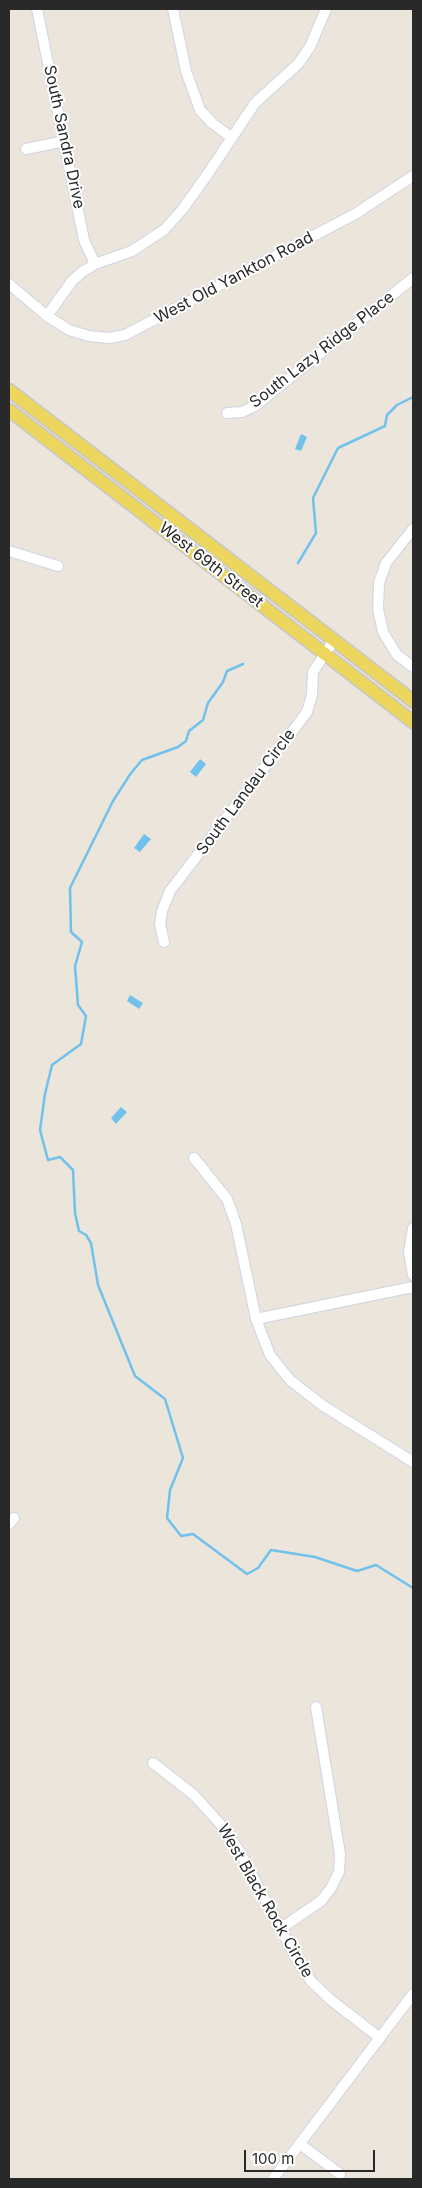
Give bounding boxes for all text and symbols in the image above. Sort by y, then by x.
street label: South Sandra Drive [39,63,89,211]
street label: West Old Yankton Road [151,228,317,328]
street label: South Lazy Ridge Place [246,288,398,412]
street label: West 69th Street [155,518,267,612]
street label: South Landau Circle [192,725,300,859]
street label: West Black Rock Circle [213,1821,317,1981]
scale bar [247,2140,378,2172]
text: 100 m [252,2149,294,2168]

